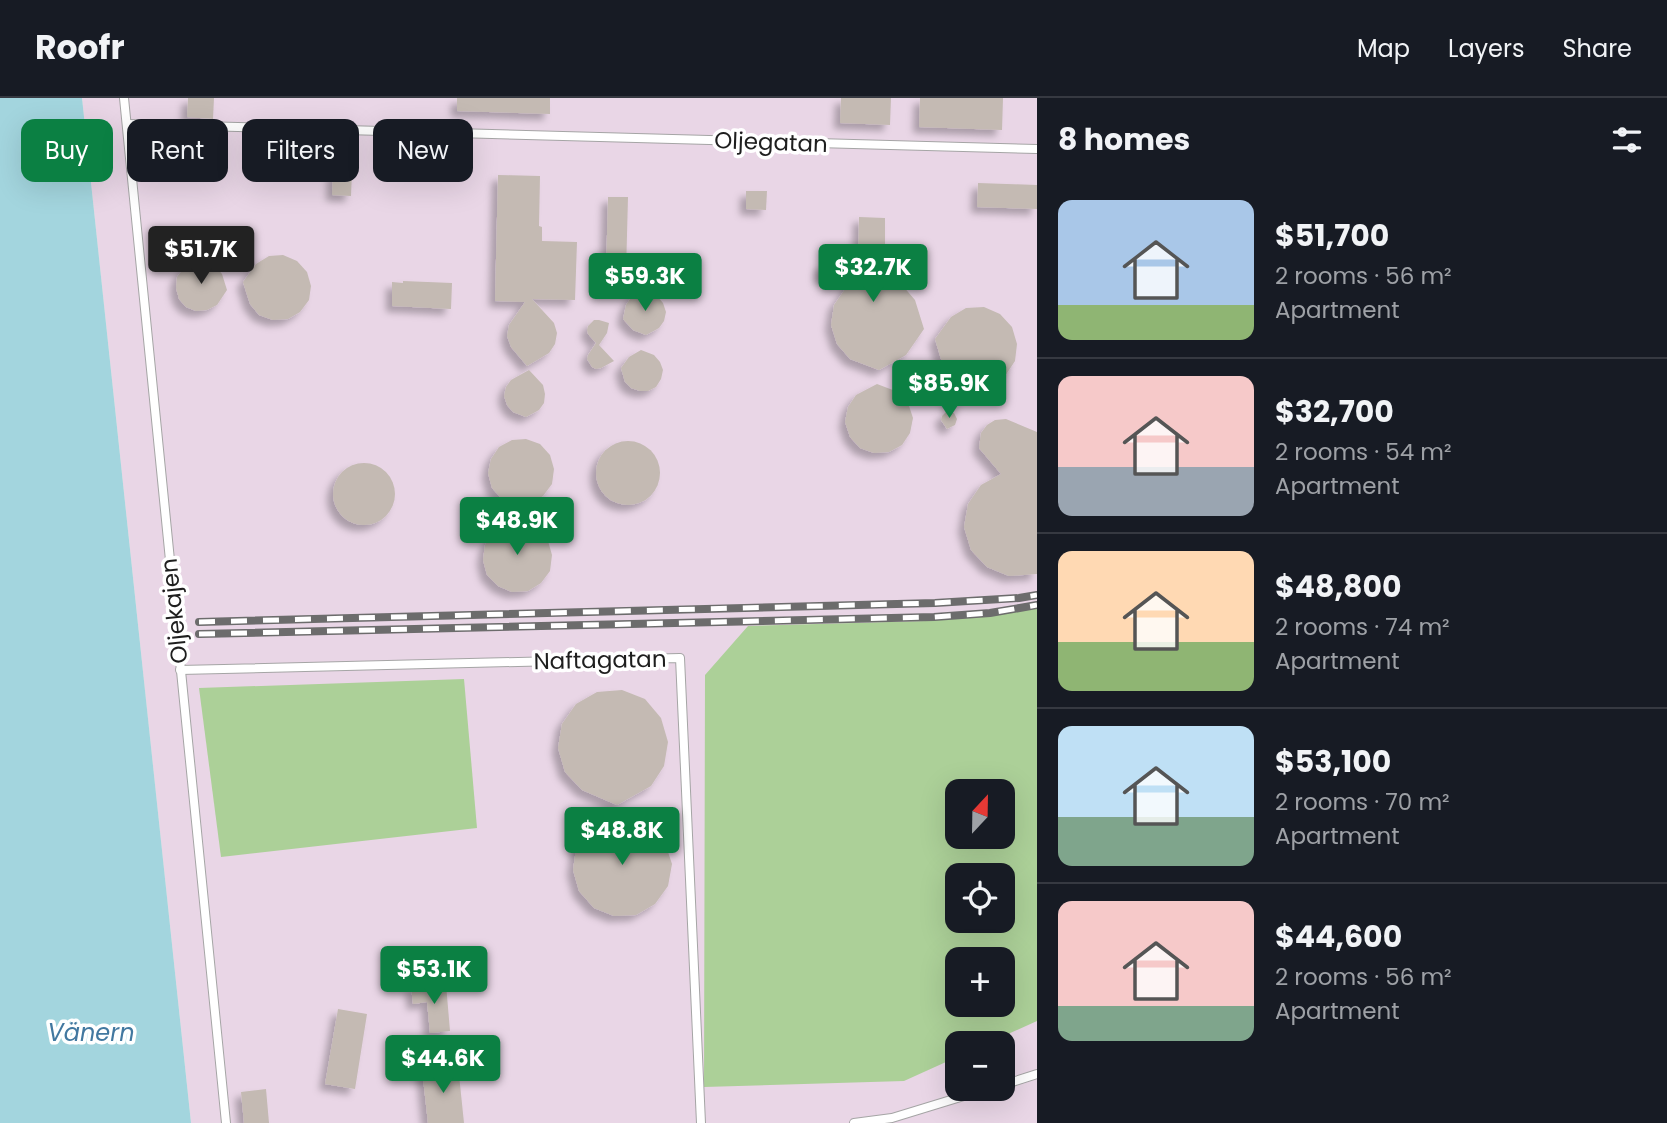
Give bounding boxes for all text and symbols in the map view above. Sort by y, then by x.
text: Roofr [35,24,125,71]
text: Map [1357,32,1410,65]
text: Layers [1448,32,1524,65]
text: Share [1562,32,1632,65]
text: 8 homes [1058,118,1190,161]
chip: Buy [21,119,113,182]
chip: Rent [127,119,228,182]
chip: Filters [242,119,359,182]
chip: New [373,119,473,182]
icon: filters [1608,121,1646,159]
street label: Oljegatan [714,124,828,160]
text: $51,700 [1275,214,1389,257]
pin: $51.7K [144,226,258,286]
icon: home [1114,228,1198,312]
text: $51.7K [164,233,238,265]
pin: $32.7K [816,244,930,304]
text: $32.7K [834,251,912,283]
pin: $59.3K [588,254,702,313]
text: $59.3K [605,260,685,292]
text: 2 rooms · 56 m² [1275,260,1452,292]
text: Apartment [1275,294,1400,326]
pin: $85.9K [892,360,1006,420]
text: $85.9K [908,367,990,399]
text: $32,700 [1275,390,1394,433]
icon: home [1114,404,1198,488]
text: 2 rooms · 54 m² [1275,436,1452,468]
text: Apartment [1275,470,1400,502]
pin: $48.9K [460,498,574,557]
text: $48.9K [476,504,558,536]
street label: Oljekajen [153,557,195,665]
text: $48,800 [1275,565,1402,608]
icon: home [1114,579,1198,663]
text: 2 rooms · 74 m² [1275,611,1450,643]
street label: Naftagatan [533,643,667,677]
text: Apartment [1275,645,1400,677]
text: $53,100 [1275,740,1391,783]
icon: home [1114,754,1198,838]
north arrow [945,779,1015,849]
map controls [945,779,1015,1101]
text: 2 rooms · 70 m² [1275,786,1450,818]
pin: $48.8K [565,808,679,867]
text: $48.8K [580,814,664,846]
text: Apartment [1275,820,1400,852]
button: locate [945,863,1015,933]
text: $44,600 [1275,915,1402,958]
icon: home [1114,929,1198,1013]
pin: $53.1K [377,946,491,1006]
button: + [945,947,1015,1017]
text: $53.1K [396,953,472,985]
text: 2 rooms · 56 m² [1275,961,1452,993]
text: Apartment [1275,995,1400,1027]
water label: Vänern [48,1016,135,1049]
button: − [945,1031,1015,1101]
pin: $44.6K [386,1035,500,1095]
text: $44.6K [401,1042,485,1074]

